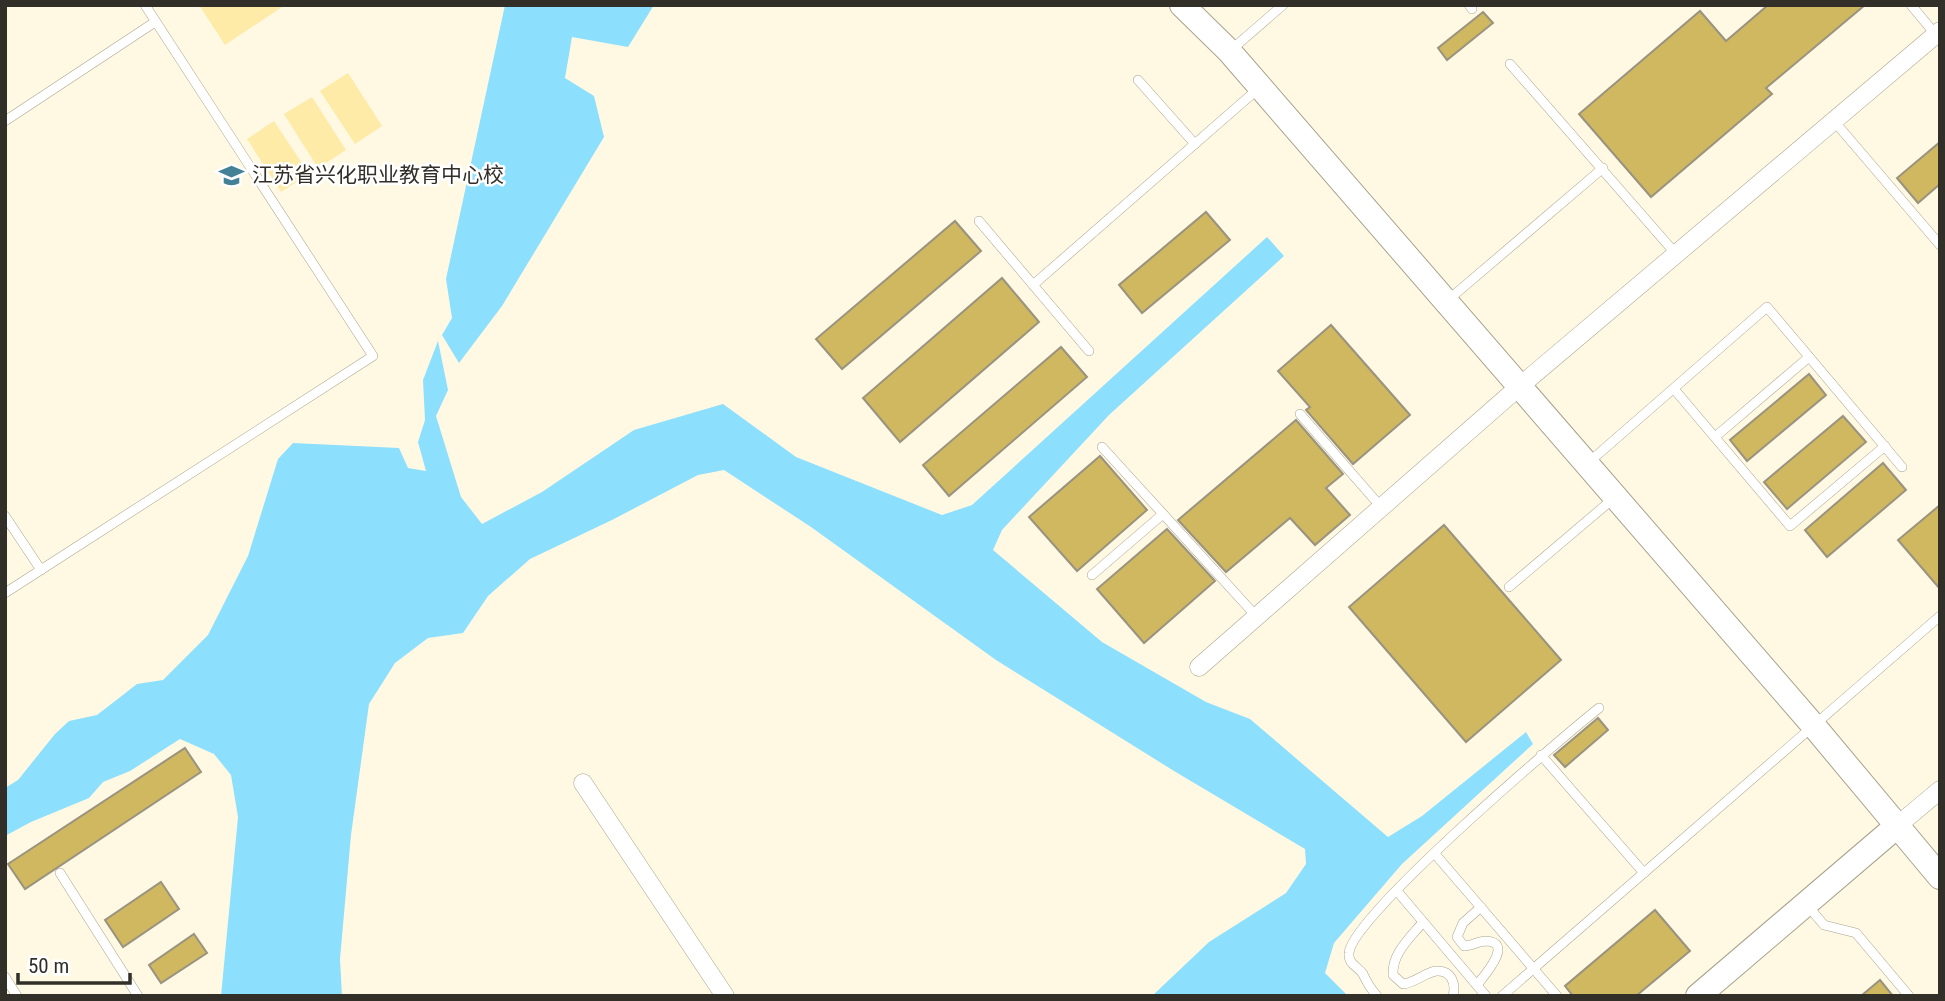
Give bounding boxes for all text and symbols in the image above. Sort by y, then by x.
school or university icon: 江苏省兴化职业教育中心校 [218,161,246,189]
place label: 江苏省兴化职业教育中心校 [252,163,504,187]
scale bar [18,942,130,986]
text: 50 m [28,954,69,978]

